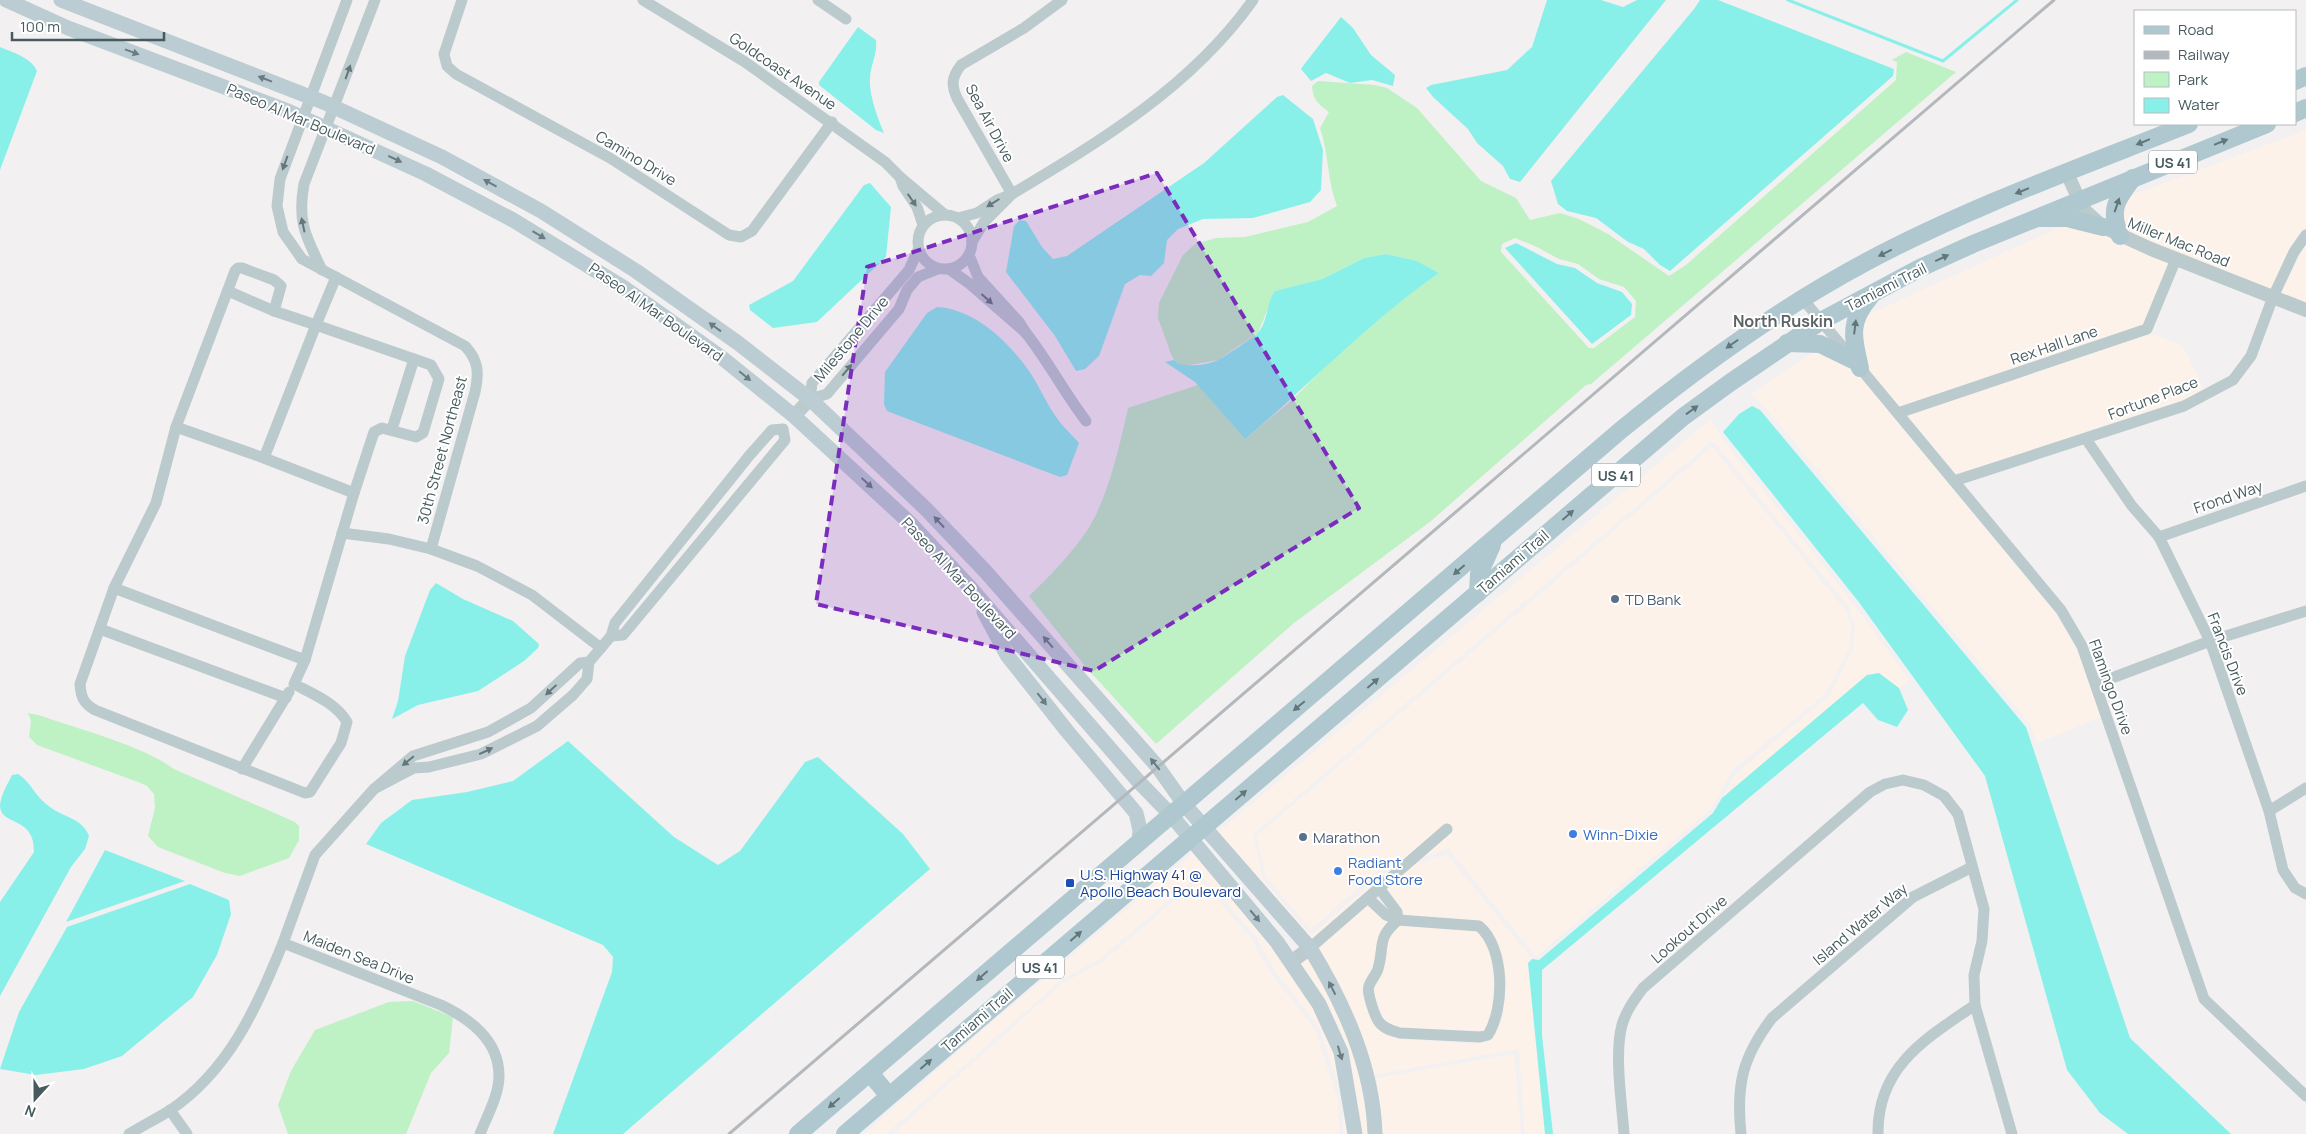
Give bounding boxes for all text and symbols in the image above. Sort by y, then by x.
scale bar [12,10,165,42]
legend [2134,10,2296,125]
text: 100 m [20,16,60,37]
text: Road [2178,19,2214,40]
street label: Goldcoast Avenue [725,27,841,115]
text: Railway [2178,44,2230,65]
one-way arrow [125,48,140,56]
one-way arrow [345,64,352,79]
text: Park [2178,69,2208,90]
one-way arrow [258,75,273,82]
street label: Paseo Al Mar Boulevard [223,78,379,160]
street label: Sea Air Drive [961,80,1019,166]
text: Water [2178,94,2220,115]
street label: Camino Drive [592,126,681,191]
one-way arrow [2214,138,2229,146]
one-way arrow [2136,139,2151,146]
road number: US 41 [2149,150,2197,173]
one-way arrow [281,155,289,170]
one-way arrow [388,156,402,164]
one-way arrow [483,179,497,188]
one-way arrow [2015,188,2029,196]
one-way arrow [907,193,917,207]
one-way arrow [2113,197,2121,212]
one-way arrow [987,199,1000,208]
street label: Miller Mac Road [2125,212,2233,272]
one-way arrow [299,216,307,232]
one-way arrow [531,231,546,239]
one-way arrow [1878,249,1892,257]
one-way arrow [1935,254,1949,262]
street label: Paseo Al Mar Boulevard [585,258,727,366]
street label: Tamiami Trail [1842,258,1930,316]
street label: Milestone Drive [809,291,893,387]
one-way arrow [980,293,992,305]
district label: North Ruskin [1733,310,1833,332]
one-way arrow [1851,319,1859,335]
street label: Rex Hall Lane [2008,320,2101,370]
one-way arrow [708,322,722,332]
one-way arrow [1725,339,1739,349]
one-way arrow [841,365,853,377]
one-way arrow [738,371,751,382]
street label: Fortune Place [2105,371,2201,425]
street label: 30th Street Northeast [412,374,472,526]
one-way arrow [1685,405,1698,416]
road number: US 41 [1592,464,1640,486]
street label: Frond Way [2191,475,2265,519]
one-way arrow [861,477,873,489]
one-way arrow [1561,510,1574,521]
street label: Paseo Al Mar Boulevard [897,513,1021,643]
one-way arrow [933,516,945,528]
street label: Tamiami Trail [1473,525,1553,599]
one-way arrow [1453,564,1465,576]
place label: TD Bank [1625,589,1681,610]
marker: TD Bank [1609,593,1621,605]
street label: Francis Drive [2203,609,2254,699]
street label: Flamingo Drive [2084,636,2138,738]
one-way arrow [1042,637,1054,649]
one-way arrow [1367,677,1379,689]
one-way arrow [545,684,557,696]
one-way arrow [1036,692,1047,705]
one-way arrow [1293,700,1306,711]
one-way arrow [479,747,493,755]
one-way arrow [401,756,414,766]
one-way arrow [1150,758,1161,771]
one-way arrow [1235,790,1247,801]
place label: Winn-Dixie [1583,824,1658,845]
place label: Marathon [1313,827,1380,848]
marker: Winn-Dixie [1567,828,1579,840]
marker: Marathon [1297,831,1309,843]
place label: Radiant Food Store [1348,852,1423,890]
place label: U.S. Highway 41 @ Apollo Beach Boulevard [1080,864,1241,902]
marker: Radiant Food Store [1332,865,1344,877]
marker: U.S. Highway 41 @ Apollo Beach Boulevard [1064,877,1076,889]
street label: Island Water Way [1808,878,1912,970]
street label: Lookout Drive [1646,890,1732,968]
one-way arrow [1250,909,1261,922]
street label: Maiden Sea Drive [300,925,418,989]
one-way arrow [1070,931,1082,942]
road number: US 41 [1016,956,1064,979]
one-way arrow [975,971,988,982]
one-way arrow [1328,981,1336,995]
street label: Tamiami Trail [937,983,1017,1057]
one-way arrow [1336,1046,1344,1061]
one-way arrow [919,1059,932,1070]
north arrow [10,1074,60,1124]
one-way arrow [828,1098,841,1109]
text: N [22,1101,38,1122]

